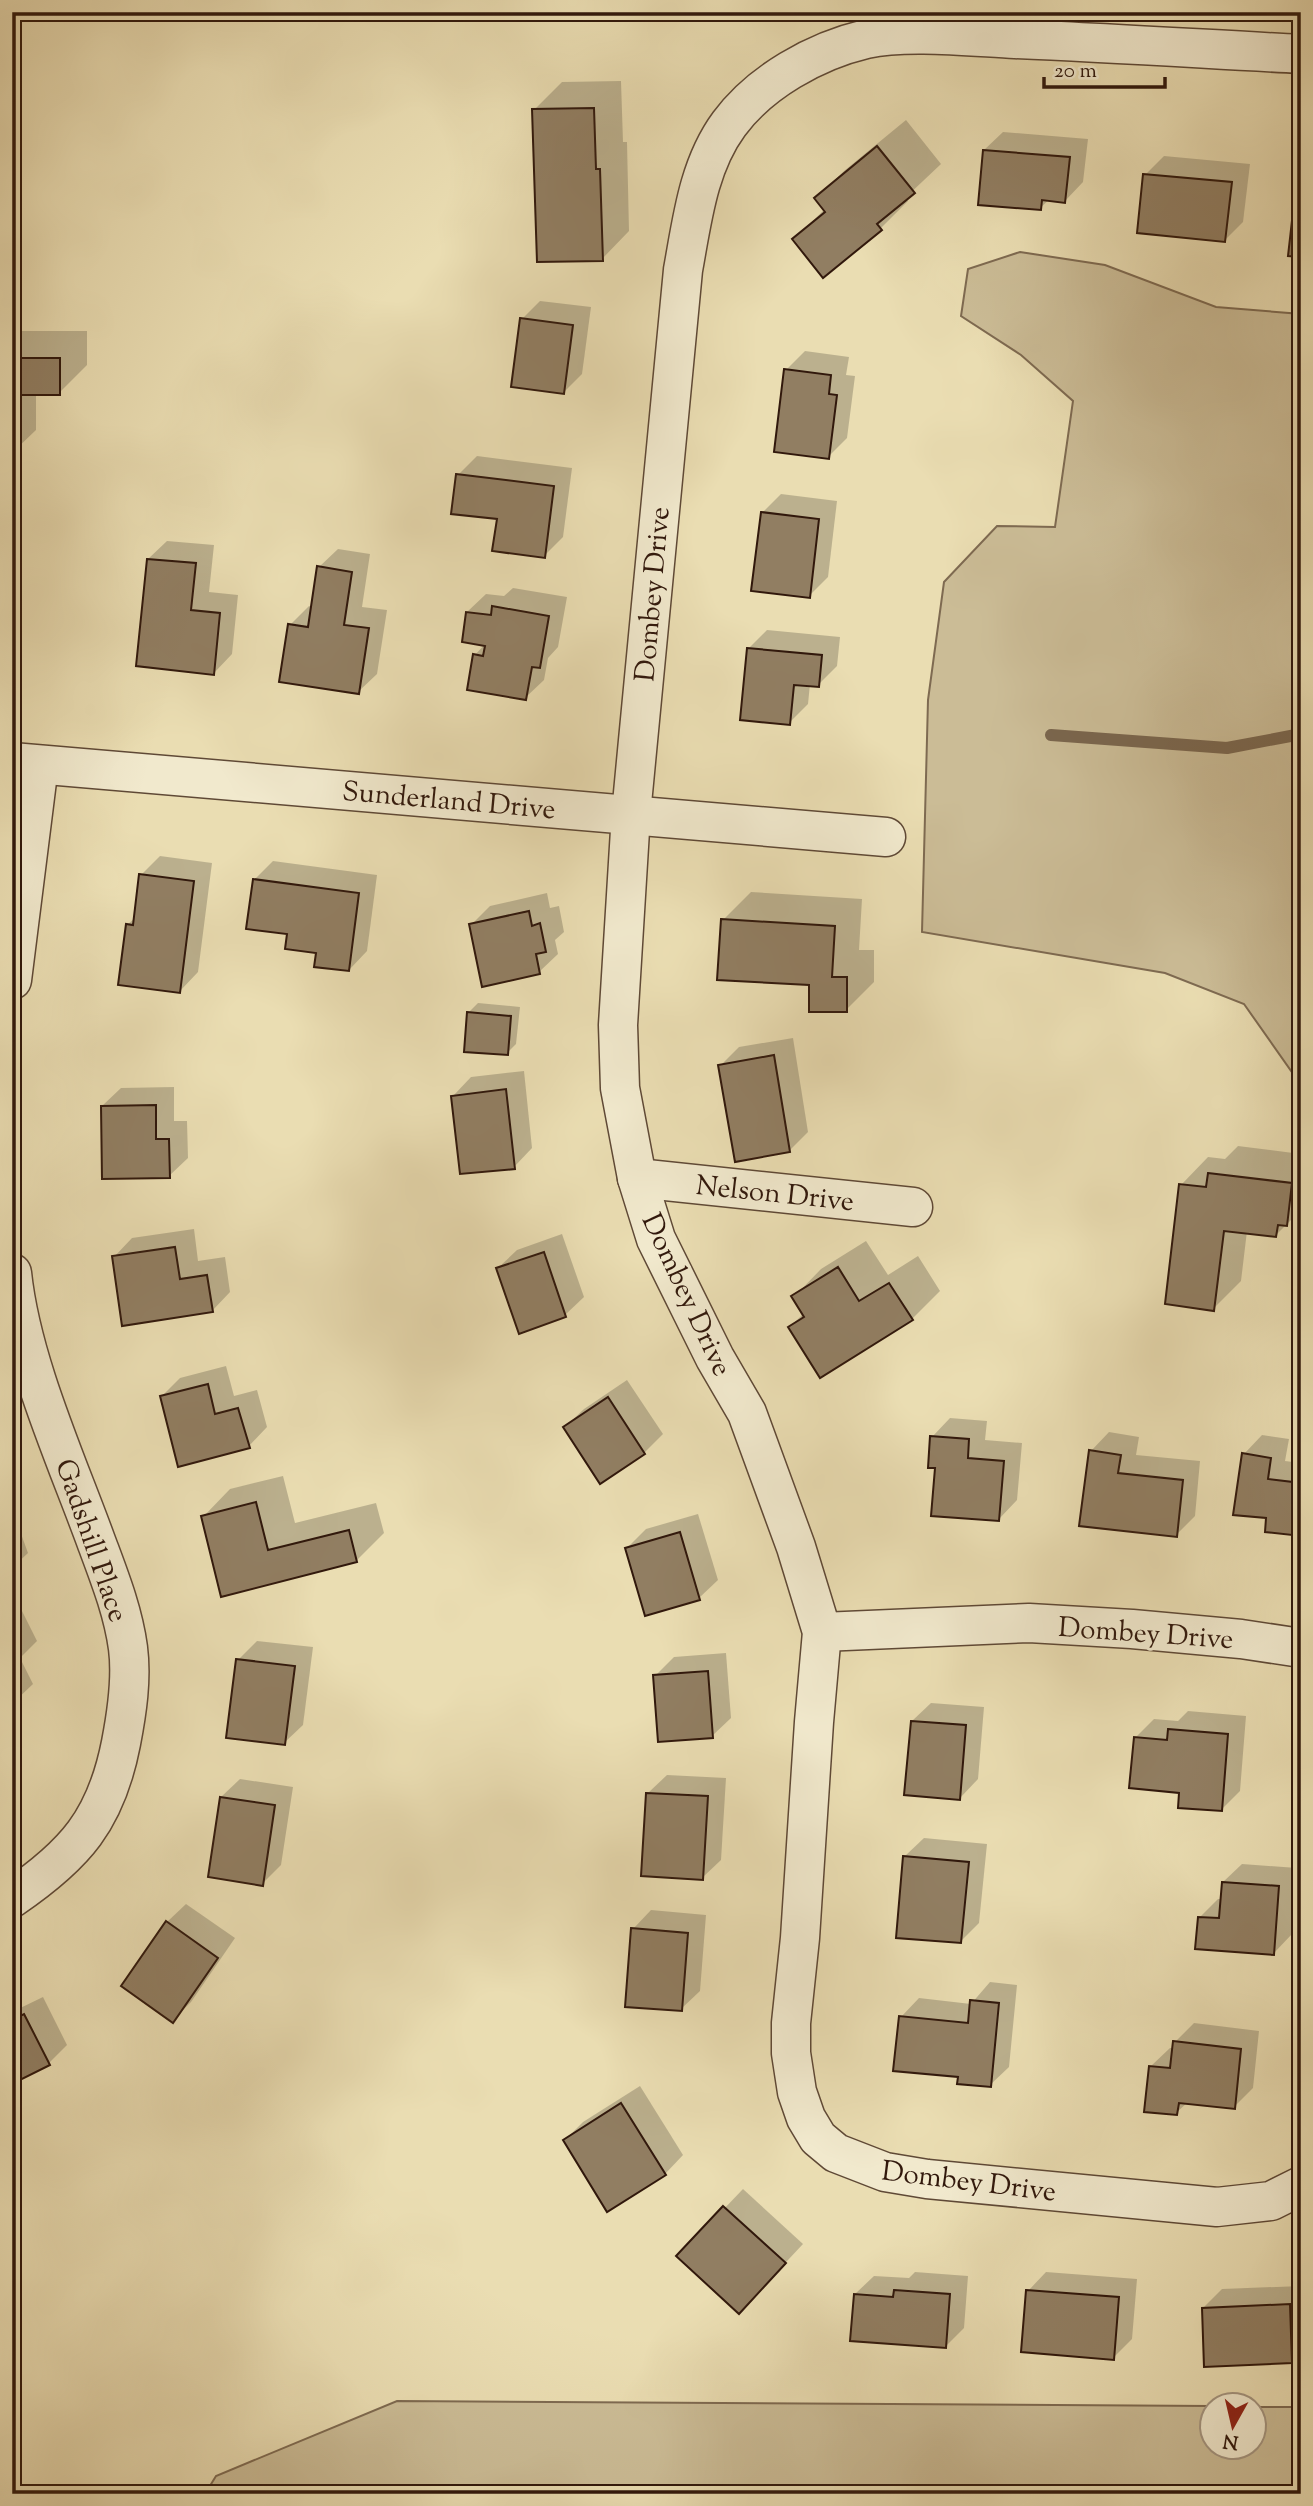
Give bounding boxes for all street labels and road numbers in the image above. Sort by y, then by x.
street label: Dombey Drive [626,505,682,683]
street label: Sunderland Drive [340,773,557,831]
street label: Nelson Drive [694,1167,856,1223]
street label: Dombey Drive [630,1207,741,1383]
street label: Gadshill Place [44,1454,137,1628]
street label: Dombey Drive [1057,1609,1235,1661]
street label: Dombey Drive [879,2152,1058,2214]

